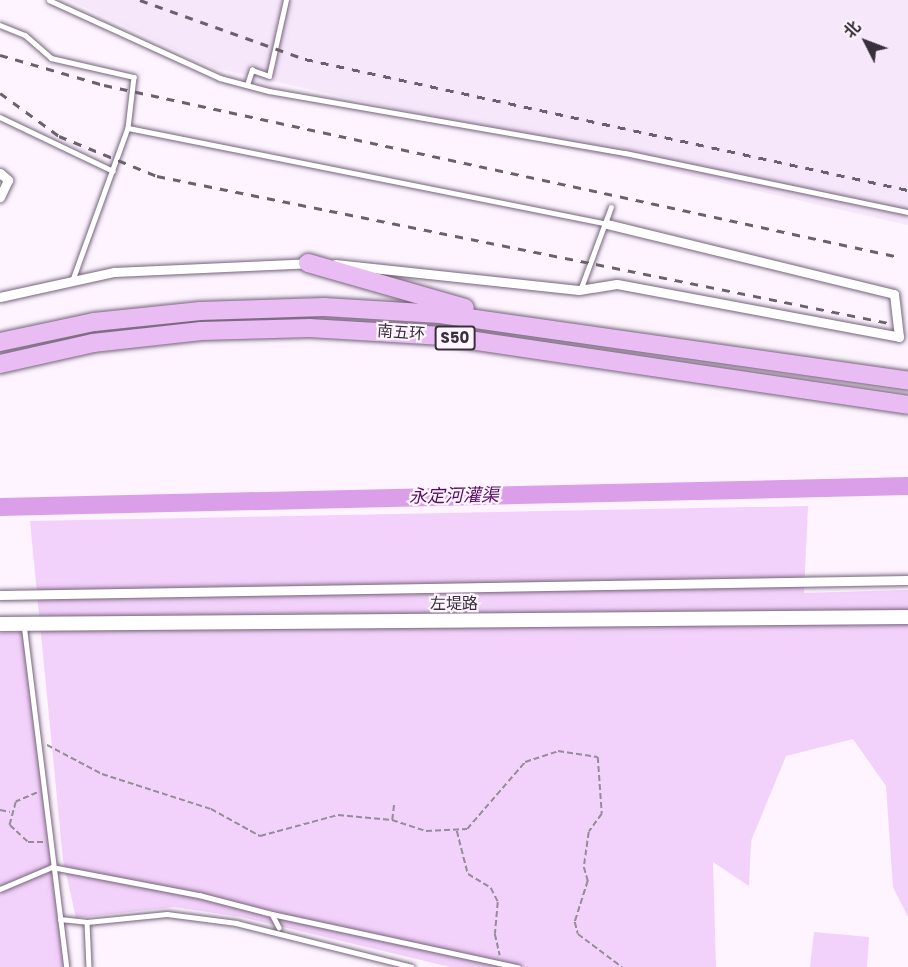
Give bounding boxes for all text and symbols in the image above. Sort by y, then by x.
north arrow [836,12,896,72]
text: 北 [838,16,866,43]
street label: 南五环 [376,322,426,344]
road number: S50 [434,326,476,350]
water label: 永定河灌渠 [409,484,499,508]
street label: 左堤路 [430,594,478,614]

